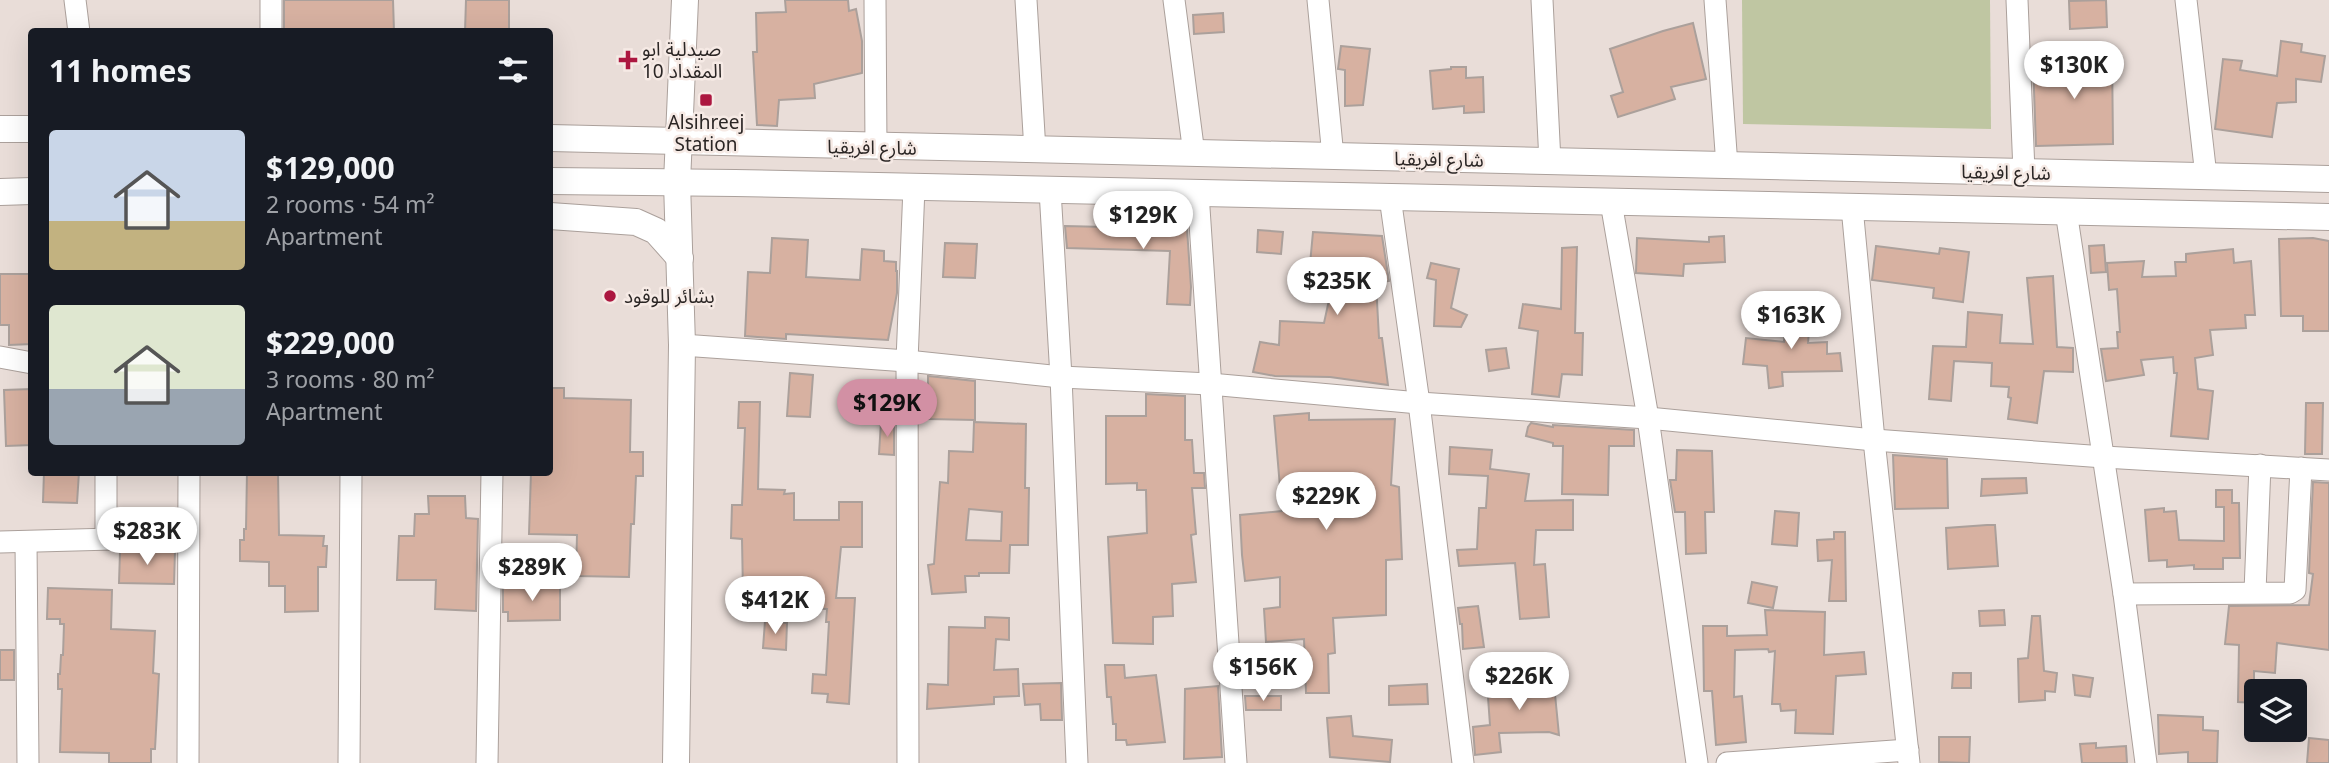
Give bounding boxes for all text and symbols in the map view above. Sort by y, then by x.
place label: صيدلية ابو المقداد 10 [642,36,722,84]
pin: $130K [2025,42,2123,101]
text: $130K [2040,48,2108,80]
text: 11 homes [49,50,192,91]
icon: filters [494,51,532,89]
marker: صيدلية ابو المقداد 10 [620,52,636,68]
marker: Alsihreej Station [698,92,714,108]
place label: Alsihreej Station [668,109,744,157]
street label: شارع افريقيا [827,133,917,162]
street label: شارع افريقيا [1394,145,1484,174]
text: $129,000 [266,147,395,188]
icon: home [105,158,189,242]
street label: شارع افريقيا [1961,158,2051,187]
text: 2 rooms · 54 m² [266,188,435,220]
pin: $129K [1094,191,1192,251]
text: $129K [1109,198,1177,230]
text: Apartment [266,220,383,252]
pin: $235K [1288,258,1386,317]
text: $235K [1303,264,1371,296]
place label: بشائر للوقود [624,283,715,309]
marker: بشائر للوقود [602,288,618,304]
pin: $163K [1742,292,1840,351]
text: $163K [1757,298,1825,330]
text: $229,000 [266,322,395,363]
icon: home [105,333,189,417]
text: 3 rooms · 80 m² [266,363,435,395]
pin: $129K [838,380,936,439]
text: $129K [853,386,921,418]
text: Apartment [266,395,383,427]
pin: $229K [1277,472,1375,532]
text: $229K [1292,479,1360,511]
pin: $283K [98,508,196,567]
text: $283K [113,514,181,546]
pin: $289K [483,544,581,603]
text: $289K [498,550,566,582]
pin: $412K [726,576,824,636]
text: $412K [741,583,809,615]
pin: $156K [1214,644,1312,703]
text: $156K [1229,650,1297,682]
pin: $226K [1470,652,1568,712]
text: $226K [1485,659,1553,691]
map controls [2244,679,2307,742]
button: layers [2244,679,2307,742]

